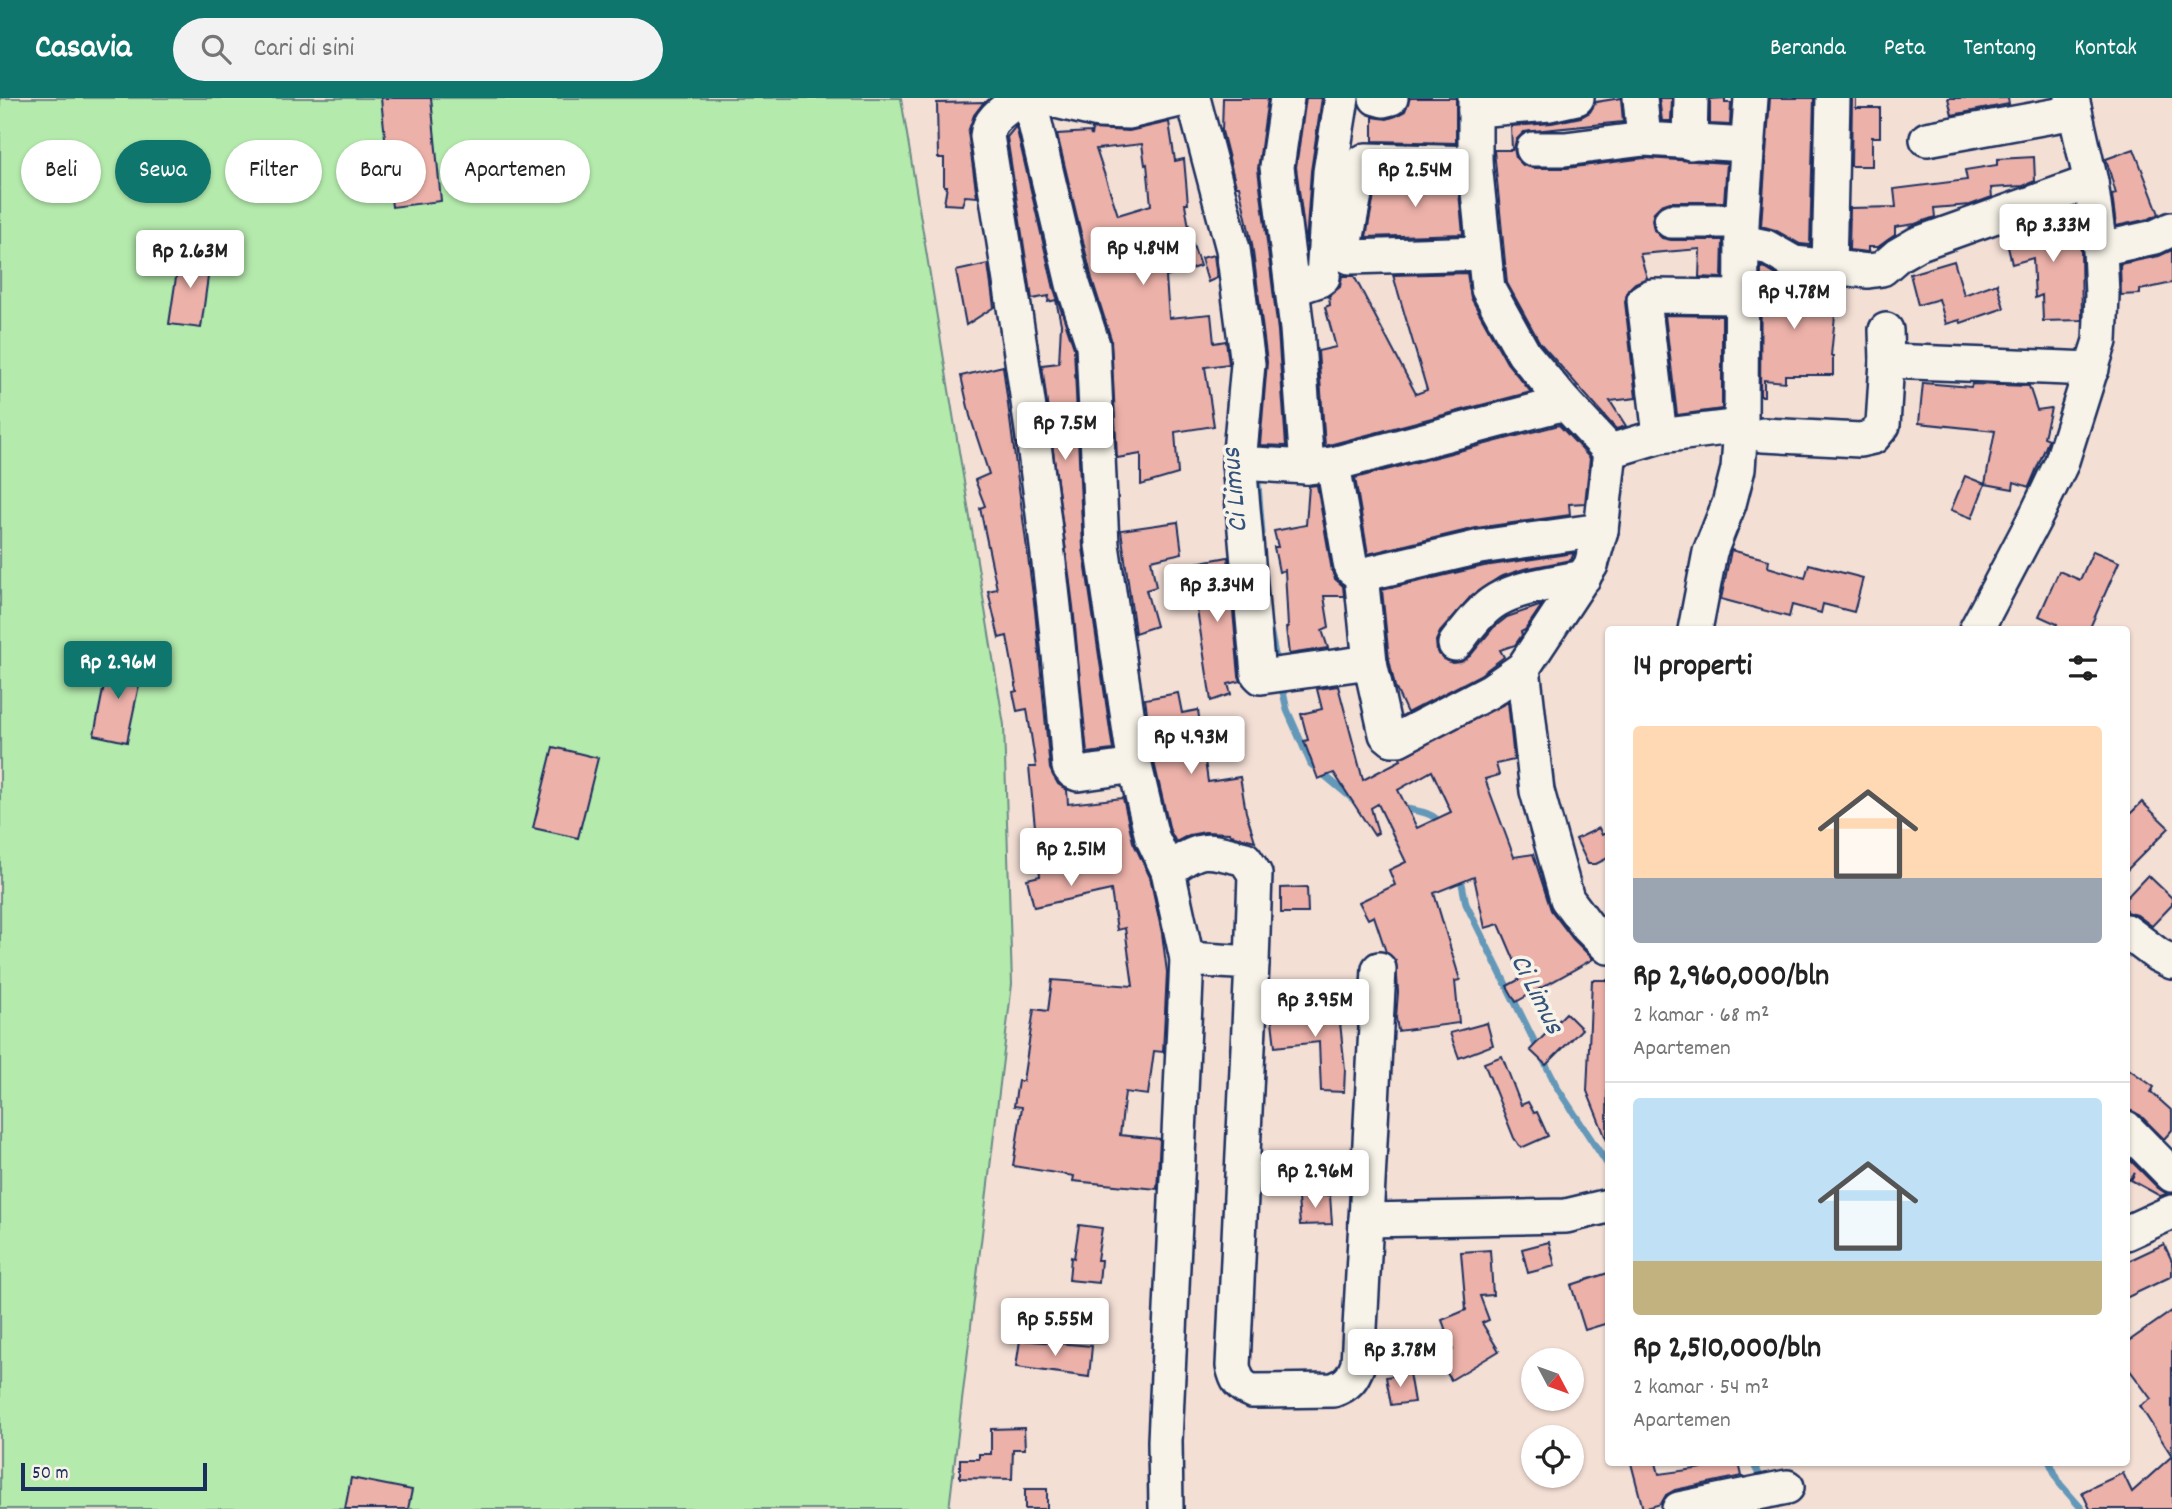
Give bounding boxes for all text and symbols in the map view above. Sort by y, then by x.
search box [173,18,663,81]
text: Casavia [35,26,131,73]
icon: search [197,30,235,68]
text: Cari di sini [253,31,354,68]
text: Beranda [1770,32,1846,66]
text: Peta [1884,32,1925,66]
text: Tentang [1963,32,2036,66]
text: Kontak [2074,32,2137,66]
chip: Beli [21,140,101,203]
chip: Sewa [115,140,211,203]
chip: Filter [225,140,322,203]
chip: Baru [336,140,426,203]
chip: Apartemen [440,140,590,203]
pin: Rp 2.54M [1343,150,1487,209]
text: Rp 2.54M [1378,155,1452,188]
pin: Rp 3.33M [1981,204,2125,264]
text: Rp 3.33M [2015,210,2091,243]
pin: Rp 4.84M [1071,228,1215,287]
pin: Rp 2.63M [118,230,262,290]
text: Rp 4.84M [1107,233,1179,266]
text: Rp 2.63M [152,236,228,269]
pin: Rp 4.78M [1722,272,1866,331]
text: Rp 4.78M [1758,277,1830,310]
pin: Rp 7.5M [1000,402,1130,462]
text: Rp 7.5M [1033,408,1097,441]
water label: Ci Limus [1213,445,1261,534]
pin: Rp 3.34M [1145,564,1289,624]
text: Rp 3.34M [1180,570,1254,603]
pin: Rp 2.96M [46,642,190,701]
text: Rp 2.96M [80,647,156,680]
text: 14 properti [1633,647,1752,690]
icon: filters [2064,649,2102,687]
pin: Rp 4.93M [1119,716,1263,776]
text: Rp 4.93M [1154,722,1228,755]
icon: home [1805,771,1931,897]
pin: Rp 2.51M [999,828,1143,888]
text: Rp 2.51M [1036,834,1106,867]
water label: Ci Limus [1498,948,1573,1043]
text: Rp 2,960,000/bln [1633,957,1829,1000]
pin: Rp 3.95M [1243,979,1387,1039]
text: Rp 3.95M [1277,985,1353,1018]
text: 2 kamar · 68 m² [1633,1000,1769,1033]
text: Apartemen [1633,1033,1731,1066]
icon: home [1805,1143,1931,1269]
pin: Rp 2.96M [1243,1150,1387,1210]
text: Rp 2.96M [1277,1156,1353,1189]
pin: Rp 5.55M [983,1298,1127,1358]
text: Rp 5.55M [1017,1304,1093,1337]
text: Rp 2,510,000/bln [1633,1329,1821,1372]
pin: Rp 3.78M [1328,1330,1472,1389]
text: Rp 3.78M [1364,1335,1436,1368]
north arrow [1521,1348,1584,1410]
map controls [1521,1348,1584,1488]
text: 2 kamar · 54 m² [1633,1372,1769,1405]
text: Apartemen [1633,1405,1731,1438]
button: locate [1521,1425,1584,1488]
scale bar [21,1460,206,1492]
text: 50 m [32,1461,69,1488]

